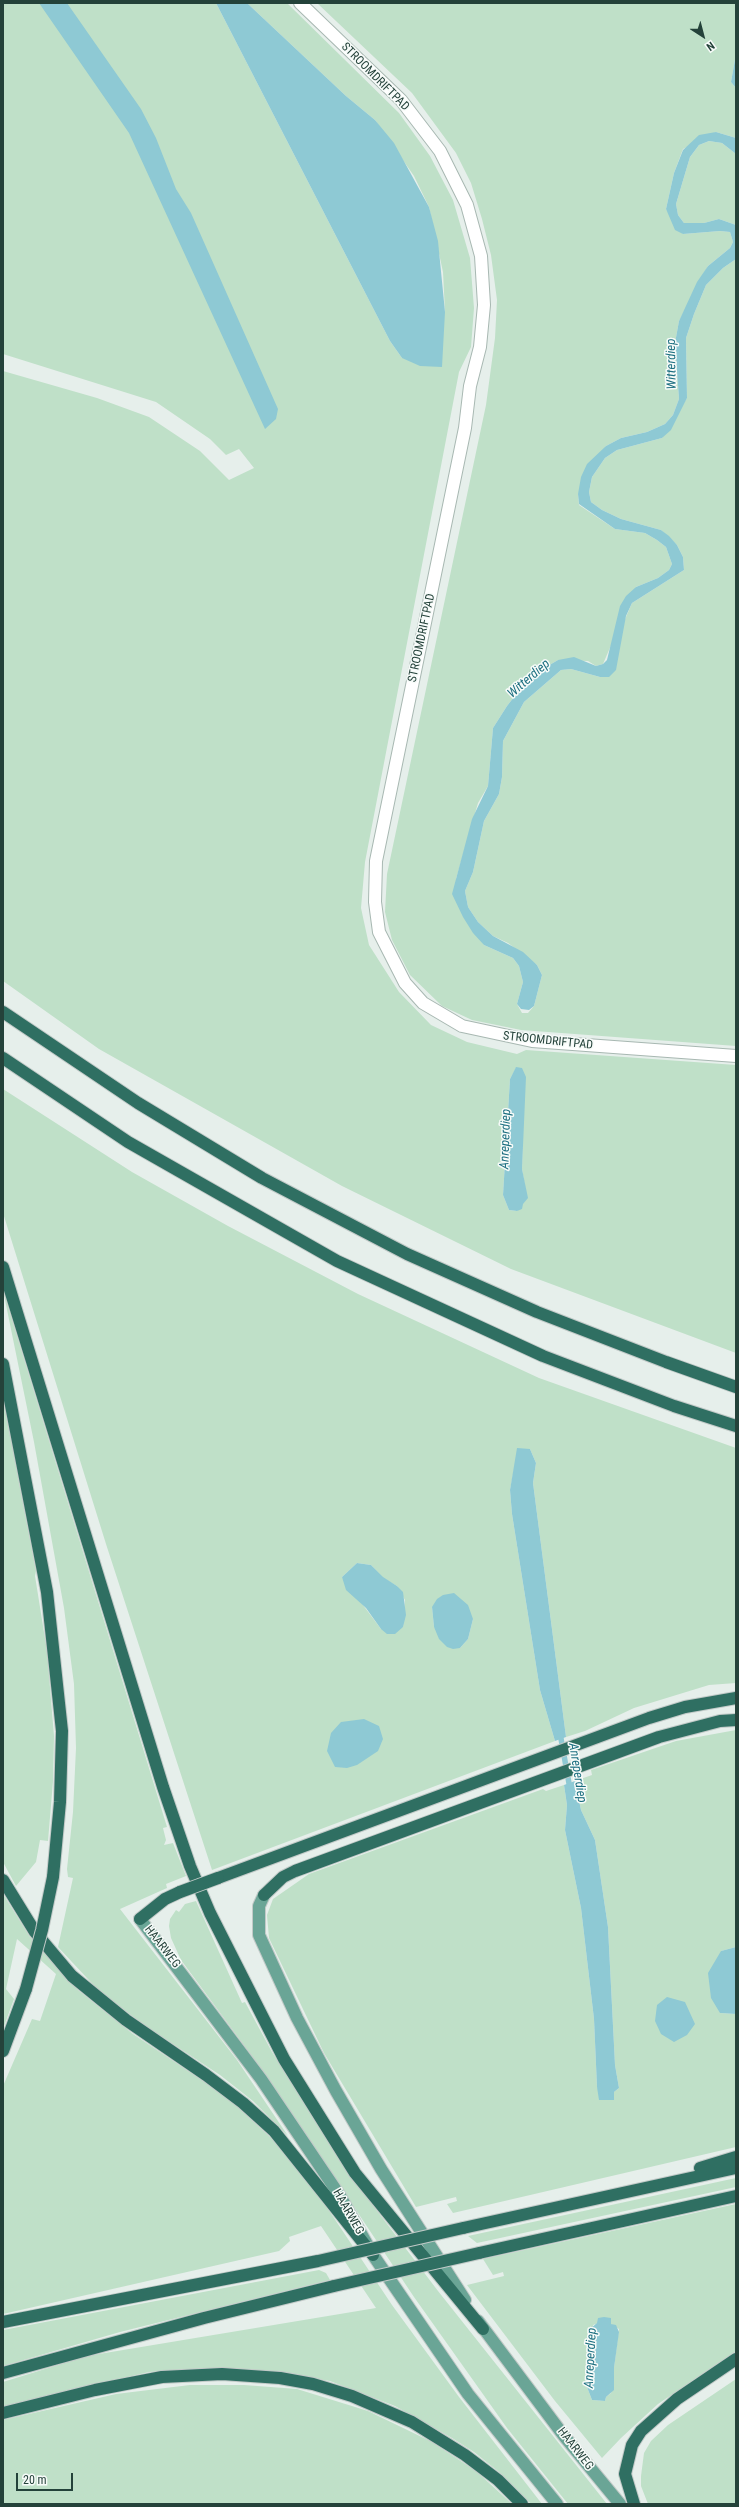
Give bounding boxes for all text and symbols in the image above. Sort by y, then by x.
north arrow [683,16,723,56]
text: N [704,39,717,53]
street label: STROOMDRIFTPAD [338,40,412,114]
water label: Witterdiep [664,338,680,390]
street label: STROOMDRIFTPAD [406,592,438,684]
water label: Witterdiep [505,656,553,702]
street label: STROOMDRIFTPAD [502,1029,594,1053]
water label: Anreperdiep [497,1109,515,1169]
water label: Anreperdiep [565,1742,589,1804]
street label: HAARWEG [141,1923,183,1971]
street label: HAARWEG [329,2187,367,2237]
water label: Anreperdiep [582,2328,600,2388]
street label: HAARWEG [554,2425,596,2473]
scale bar [18,2465,75,2491]
text: 20 m [23,2473,47,2487]

